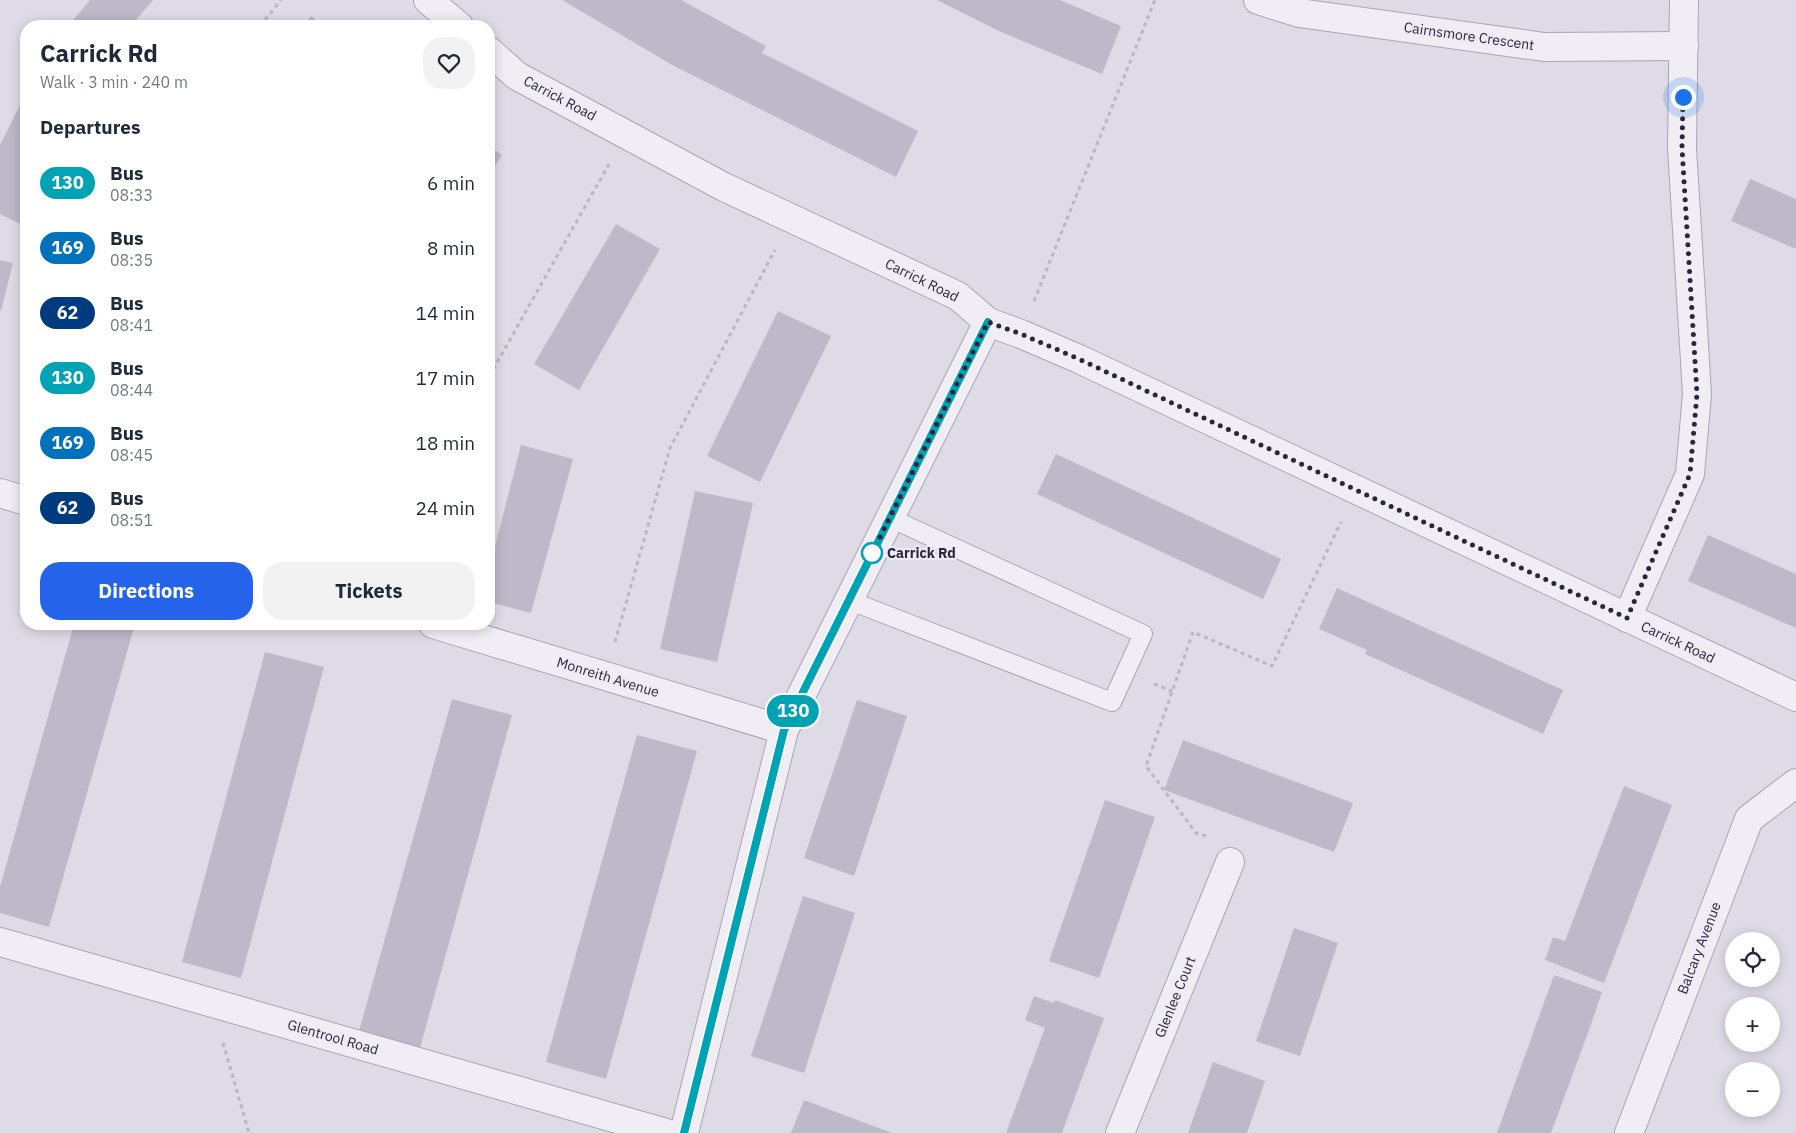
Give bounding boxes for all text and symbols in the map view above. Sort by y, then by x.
street label: Cairnsmore Crescent [1403,18,1535,54]
text: Carrick Rd [40,37,158,69]
button: heart [423,37,475,89]
street label: Carrick Road [521,71,599,125]
text: Walk · 3 min · 240 m [40,72,188,92]
your location [1671,85,1696,110]
text: Departures [40,115,140,139]
text: Bus [110,161,144,185]
text: 130 [51,171,84,194]
text: 6 min [427,171,475,195]
text: 08:33 [110,185,153,205]
text: Bus [110,226,144,250]
text: 169 [51,236,84,259]
text: 8 min [427,236,475,260]
text: 08:35 [110,250,153,270]
street label: Carrick Road [882,254,962,306]
text: Bus [110,291,144,315]
text: 62 [57,301,78,324]
text: 14 min [416,301,475,325]
text: 08:41 [110,315,153,335]
text: Bus [110,356,144,380]
text: 130 [51,366,84,389]
text: 17 min [416,366,475,390]
text: 08:44 [110,380,153,400]
text: Bus [110,421,144,445]
text: 169 [51,431,84,454]
text: 18 min [416,431,475,455]
text: 08:45 [110,445,153,465]
text: Bus [110,486,144,510]
text: 62 [57,496,78,519]
text: 24 min [416,496,475,520]
text: 08:51 [110,510,153,530]
marker: Carrick Rd [861,542,883,564]
place label: Carrick Rd [887,544,956,562]
button: Directions [40,562,253,620]
button: Tickets [263,562,475,620]
street label: Carrick Road [1638,617,1718,667]
street label: Monreith Avenue [555,653,662,701]
line badge: 130 [764,695,822,727]
text: 130 [777,699,809,722]
street label: Balcary Avenue [1673,899,1725,997]
map controls [1725,932,1780,1117]
button: locate [1725,932,1780,987]
street label: Glenlee Court [1150,954,1200,1040]
button: + [1725,997,1780,1052]
street label: Glentrool Road [285,1015,381,1059]
button: − [1725,1062,1780,1117]

